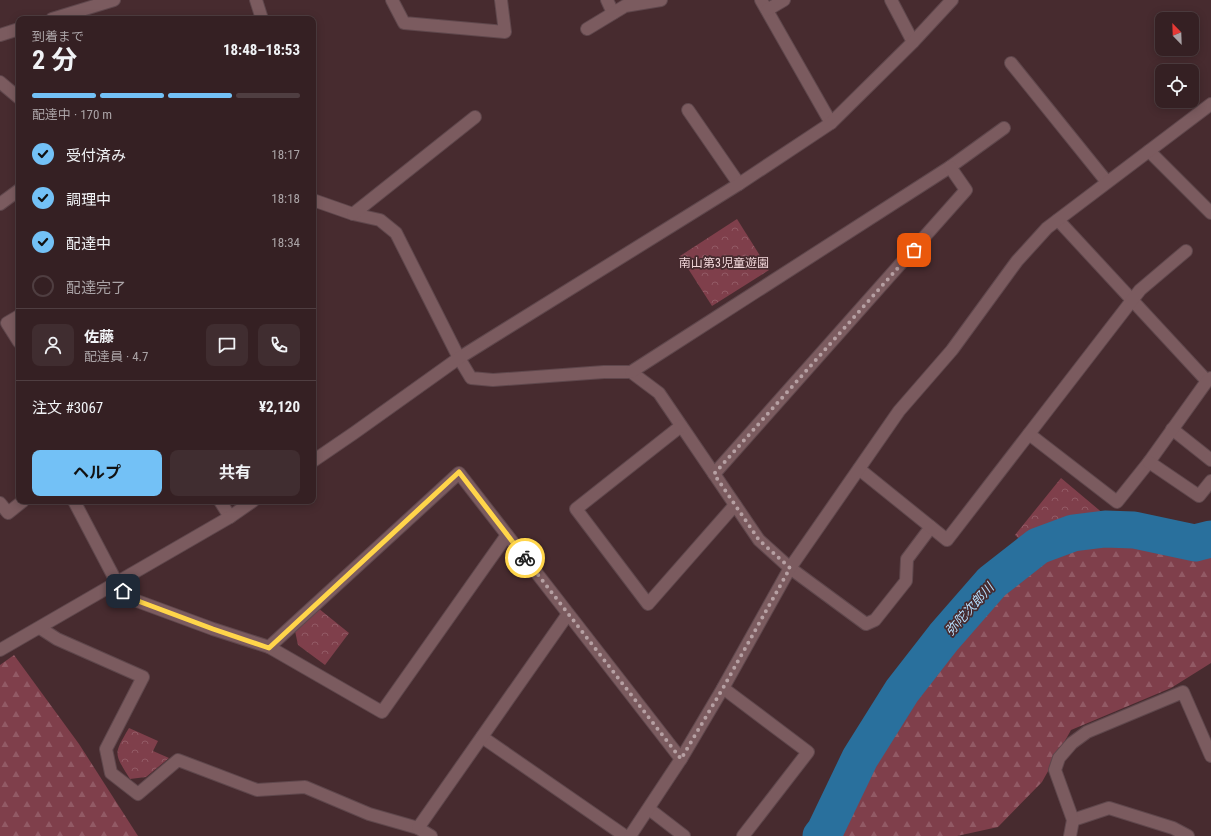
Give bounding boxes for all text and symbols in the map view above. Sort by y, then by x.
north arrow [1155,12,1199,56]
map controls [1155,12,1199,108]
text: 到着まで [32,29,84,44]
text: 18:48–18:53 [223,41,300,59]
text: 2 分 [32,45,77,75]
button: locate [1155,64,1199,108]
text: 配達中 · 170 m [32,107,112,122]
icon: check [32,143,54,165]
text: 受付済み [66,147,126,165]
text: 18:17 [271,147,300,162]
icon: check [32,187,54,209]
text: 調理中 [66,191,111,209]
text: 18:18 [271,191,300,206]
icon: check [32,231,54,253]
pin [897,233,931,267]
text: 配達中 [66,235,111,253]
text: 18:34 [271,235,300,250]
icon: bag [903,239,925,261]
park label: 南山第3児童遊園 [679,256,769,270]
text: 配達完了 [66,279,126,297]
button: person [32,324,74,366]
button: chat [206,324,248,366]
button: phone [258,324,300,366]
text: 佐藤 [84,328,114,346]
text: 配達員 · 4.7 [84,349,148,364]
text: ¥2,120 [259,398,300,416]
text: 注文 #3067 [32,399,103,417]
button: ヘルプ [32,450,162,496]
button: 共有 [170,450,300,496]
courier [505,538,545,578]
icon: bike [514,547,536,569]
pin [106,574,140,608]
water label: 弥陀次郎川 [942,579,998,639]
icon: home [112,580,134,602]

